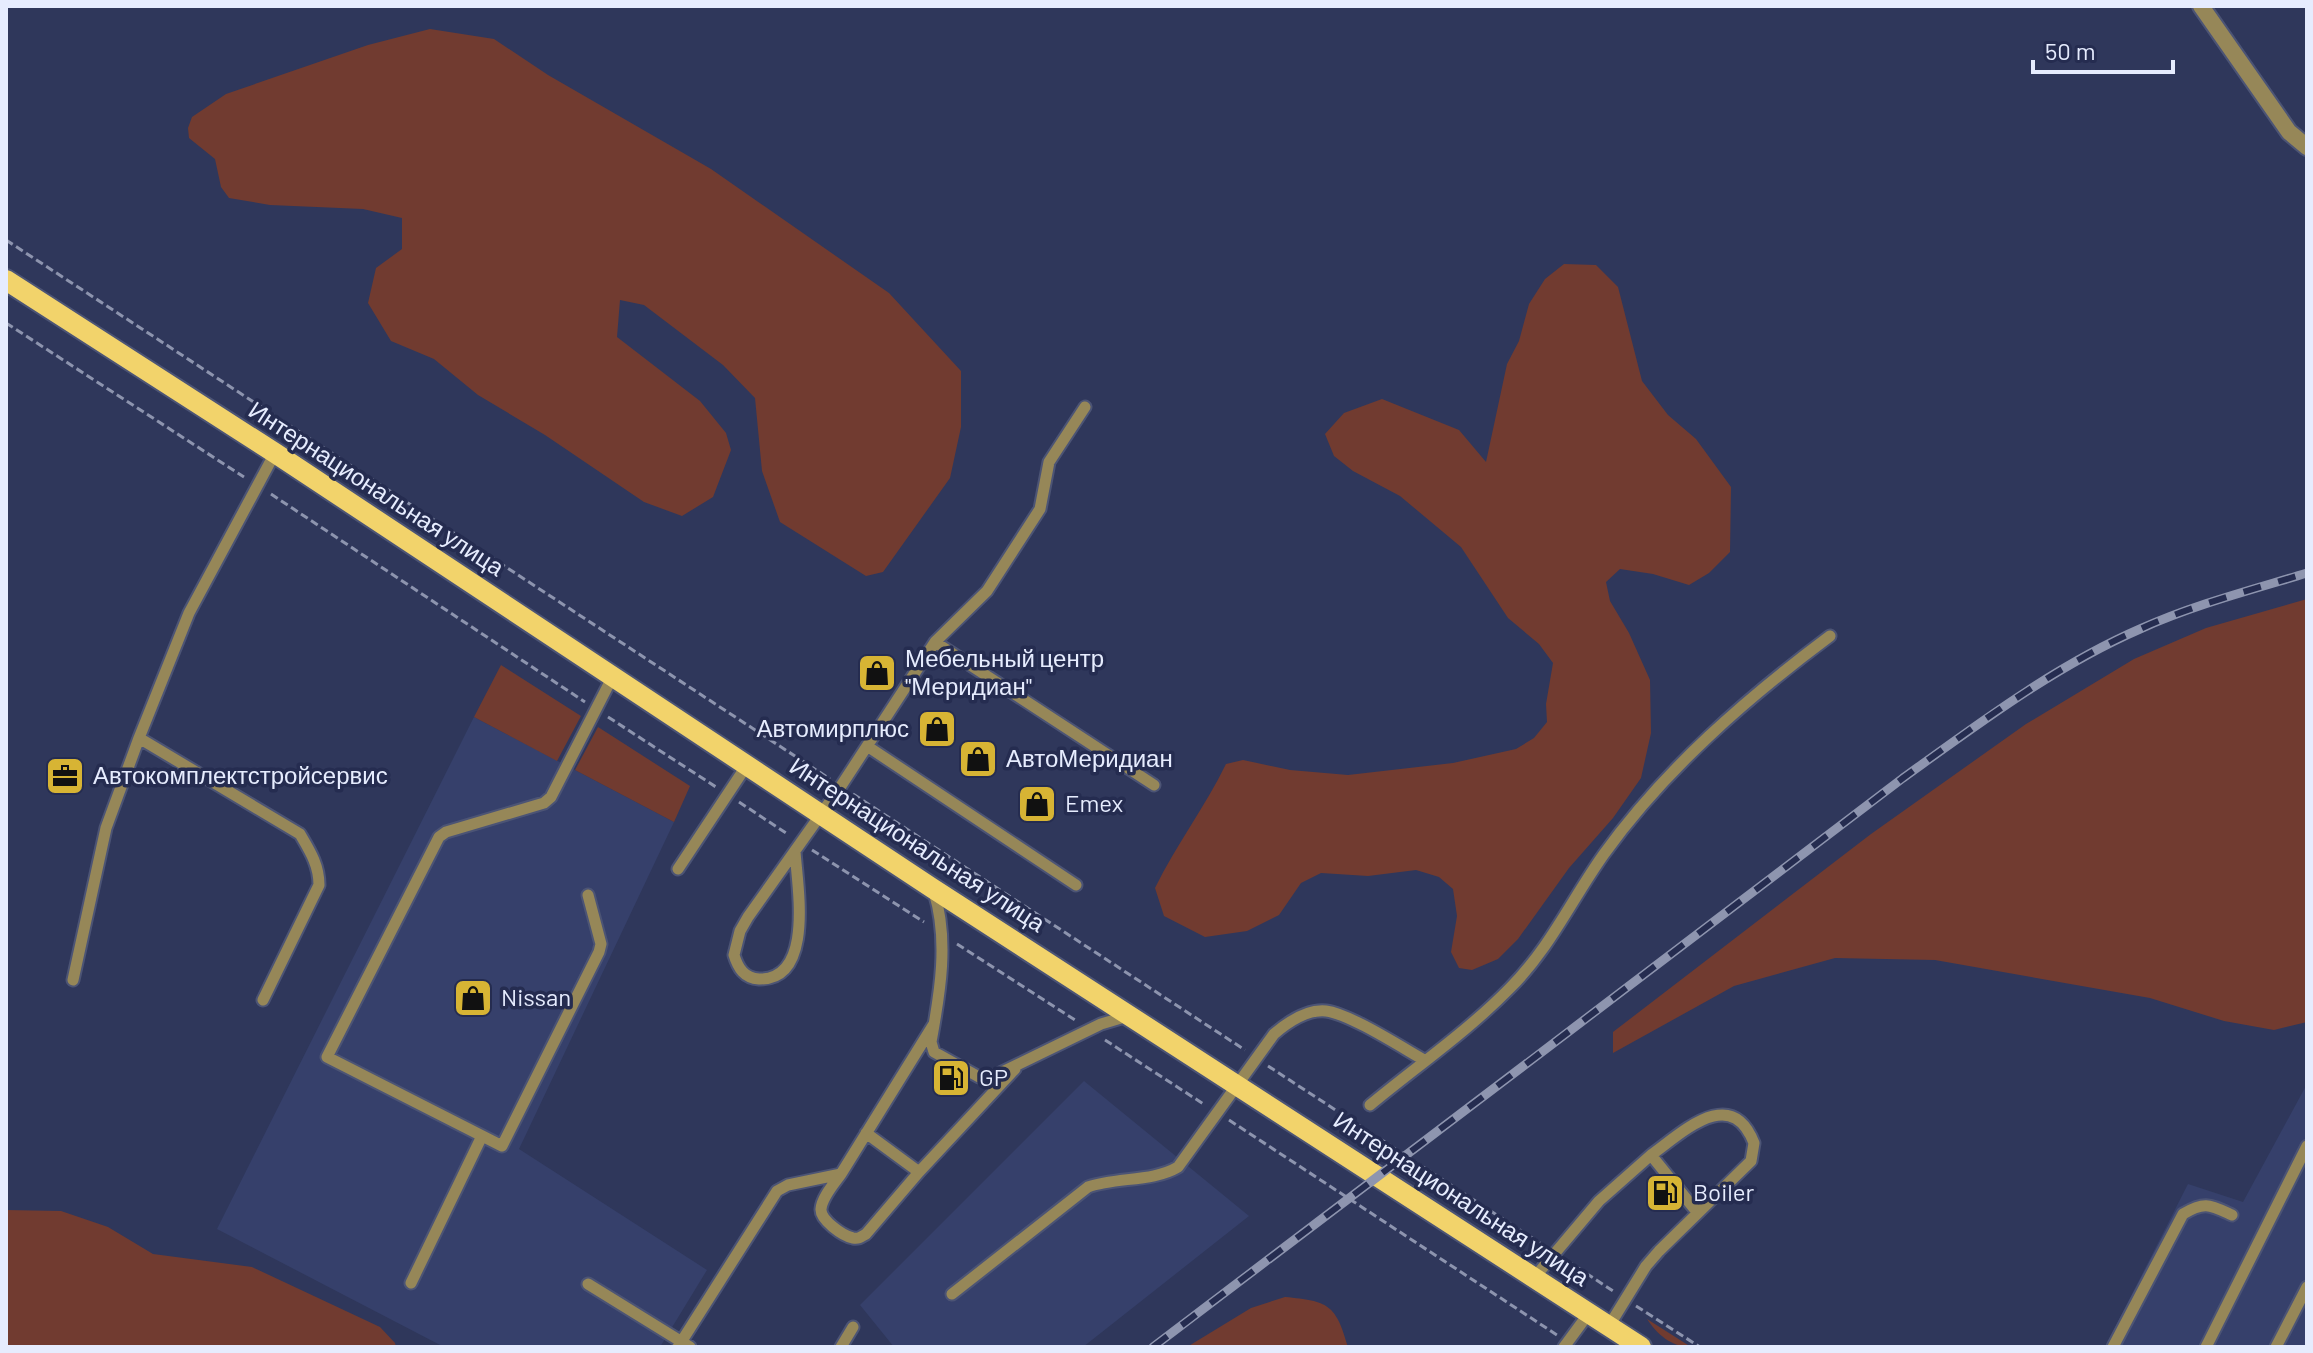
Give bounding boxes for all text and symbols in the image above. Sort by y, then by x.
scale bar [2033,24,2173,74]
text: 50 m [2045,36,2096,65]
street label: Интернациональная улица [244,394,510,582]
place label: Мебельный центр "Меридиан" [905,643,1104,700]
shop icon: Мебельный центр "Меридиан" [856,652,898,694]
shop icon: Автомирплюс [916,708,958,750]
place label: Автомирплюс [756,713,909,742]
shop icon: АвтоМеридиан [957,738,999,780]
place label: АвтоМеридиан [1006,743,1173,772]
street label: Интернациональная улица [785,750,1051,938]
office icon: Автокомплектстройсервис [44,755,86,797]
place label: Автокомплектстройсервис [93,760,388,789]
shop icon: Emex [1016,783,1058,825]
place label: Emex [1065,788,1123,817]
shop icon: Nissan [452,977,494,1019]
place label: Nissan [501,982,571,1011]
fuel station icon: GP [930,1057,972,1099]
place label: GP [979,1062,1008,1091]
street label: Интернациональная улица [1329,1104,1595,1292]
fuel station icon: Boiler [1644,1172,1686,1214]
place label: Boiler [1693,1177,1755,1206]

